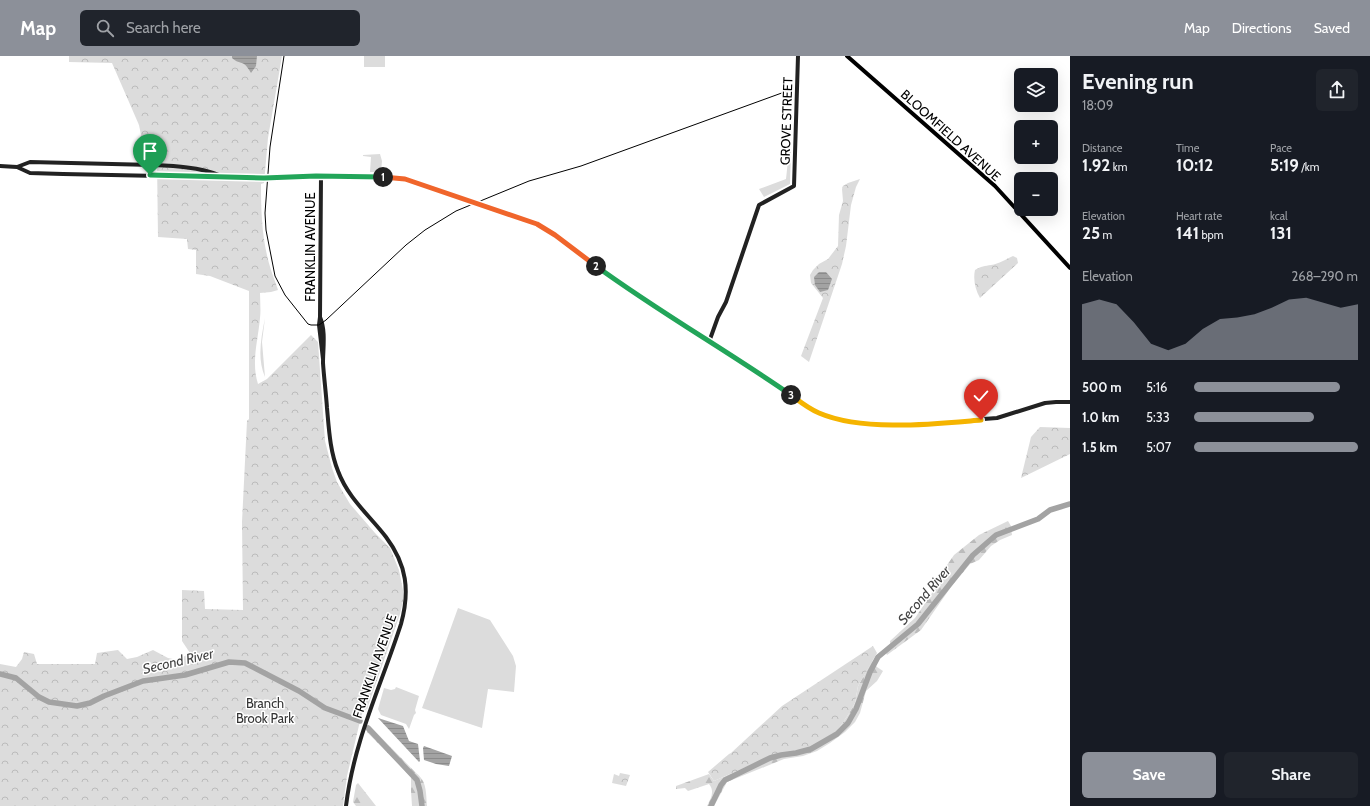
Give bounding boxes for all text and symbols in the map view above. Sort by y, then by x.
search box [80,10,360,46]
text: Map [20,17,56,40]
icon: search [94,17,116,39]
text: Search here [126,19,201,37]
text: Map [1184,19,1210,37]
text: Directions [1232,19,1292,37]
text: Saved [1314,19,1350,37]
map controls [1014,68,1058,216]
button: layers [1014,68,1058,112]
text: Evening run [1082,68,1194,95]
button: share [1316,69,1358,111]
street label: GROVE STREET [776,77,796,165]
street label: BLOOMFIELD AVENUE [898,86,1004,184]
text: 18:09 [1082,97,1113,113]
button: + [1014,120,1058,164]
pin [133,134,167,175]
icon: arrive [139,140,161,162]
text: Distance [1082,141,1123,155]
text: Time [1176,141,1199,155]
text: Pace [1270,141,1292,155]
text: 1.92 [1082,155,1110,175]
text: 10:12 [1176,155,1213,175]
text: 5:19 [1270,155,1299,175]
text: km [1110,160,1127,174]
text: /km [1299,160,1319,174]
pin: 1 [373,167,393,187]
text: 1 [381,170,385,184]
button: − [1014,172,1058,216]
street label: FRANKLIN AVENUE [302,192,318,302]
text: Elevation [1082,209,1125,223]
text: Heart rate [1176,209,1222,223]
text: kcal [1270,209,1288,223]
text: 25 [1082,223,1100,243]
text: 141 [1176,223,1199,243]
text: 131 [1270,223,1292,243]
text: m [1100,228,1112,242]
text: bpm [1199,228,1223,242]
pin: 2 [586,256,606,276]
text: 2 [593,259,599,273]
text: Elevation [1082,268,1133,284]
text: 268–290 m [1291,268,1358,284]
pin [964,379,998,420]
text: 500 m [1082,379,1122,395]
text: 5:16 [1146,379,1167,395]
pin: 3 [781,385,801,405]
icon: check [970,385,992,407]
text: 3 [788,388,794,402]
text: 1.0 km [1082,409,1119,425]
text: 5:33 [1146,409,1170,425]
text: 1.5 km [1082,439,1117,455]
text: 5:07 [1146,439,1171,455]
water label: Second River [894,561,955,628]
street label: FRANKLIN AVENUE [349,612,399,720]
water label: Second River [141,644,216,678]
park label: Branch Brook Park [236,695,294,726]
button: Save [1082,752,1216,798]
button: Share [1224,752,1358,798]

